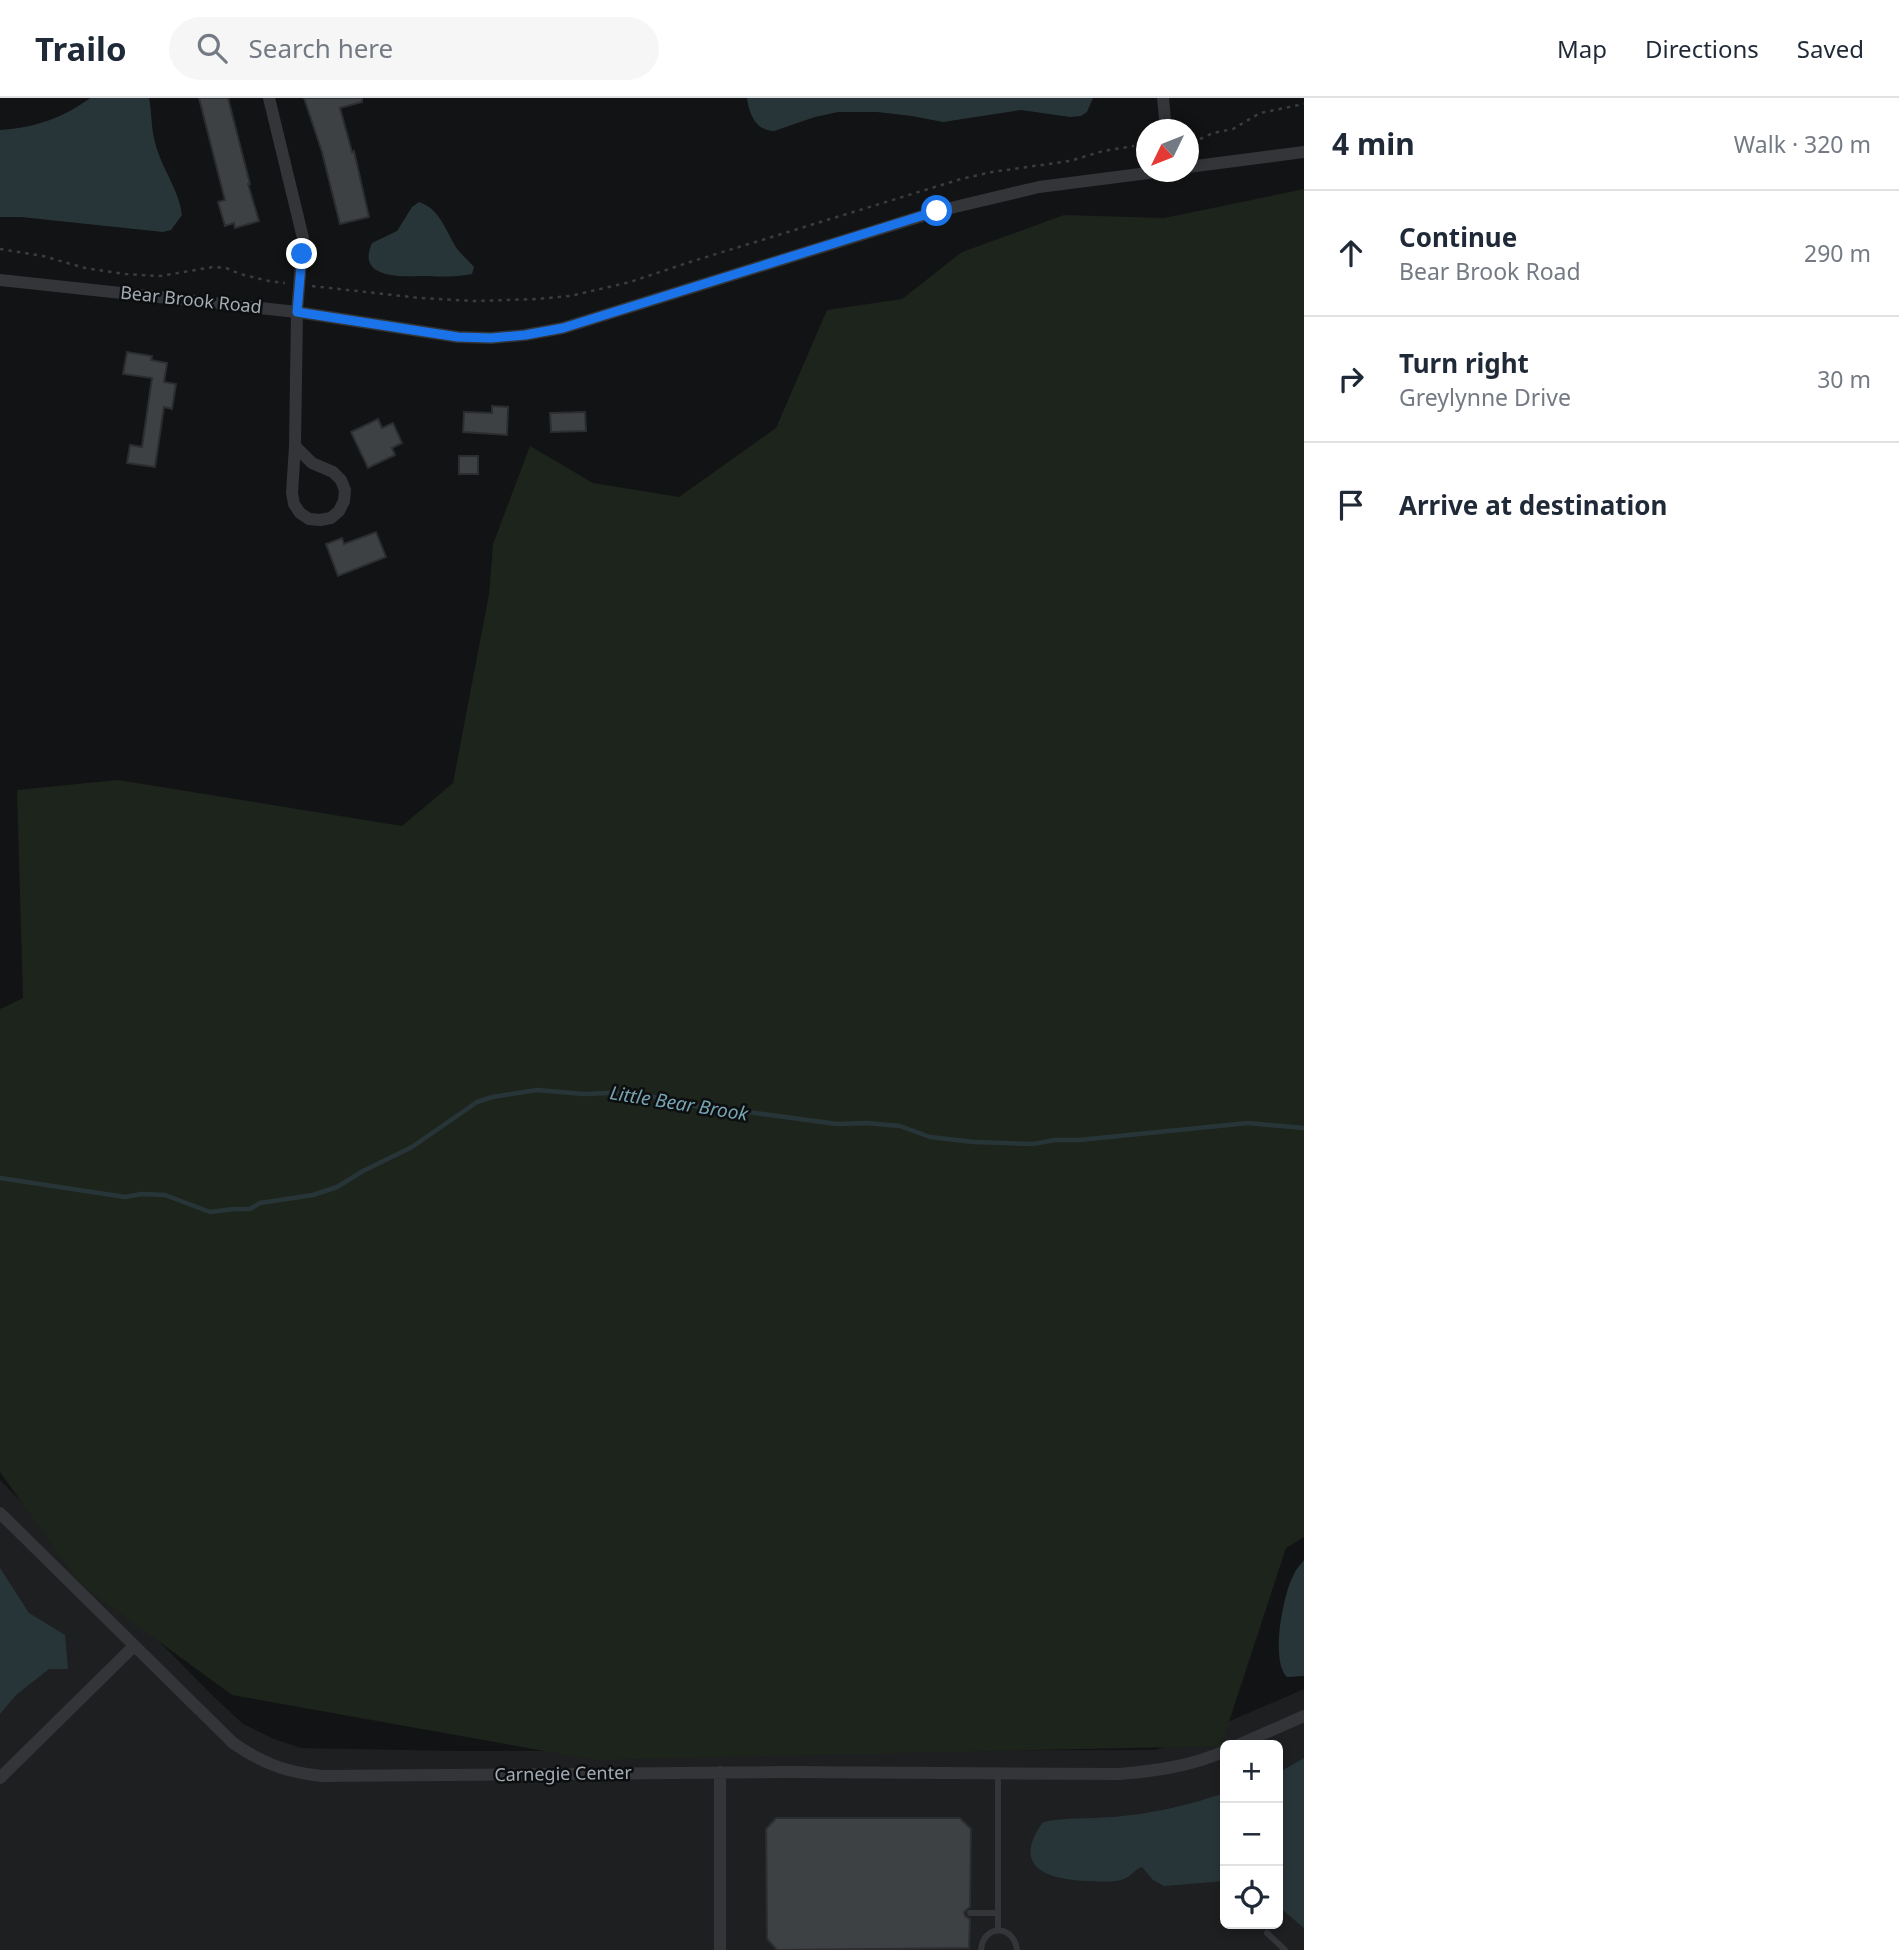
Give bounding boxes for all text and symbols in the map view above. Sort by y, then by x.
search box [169,17,659,80]
text: Trailo [35,26,127,71]
icon: search [193,29,231,67]
text: Search here [249,30,393,66]
text: Map [1557,32,1607,65]
text: Directions [1645,32,1759,65]
text: Saved [1797,32,1864,65]
north arrow [1136,119,1199,182]
text: 4 min [1332,123,1415,164]
text: Walk · 320 m [1734,128,1871,160]
route start [921,195,952,226]
text: Continue [1399,219,1517,255]
icon: ahead [1332,234,1370,272]
text: 290 m [1804,237,1871,269]
route end [286,238,317,269]
text: Bear Brook Road [1399,255,1581,287]
street label: Bear Brook Road [119,280,263,318]
text: Turn right [1399,345,1529,381]
icon: right [1332,360,1370,398]
text: 30 m [1817,363,1871,395]
text: Greylynne Drive [1399,381,1571,413]
icon: arrive [1332,486,1370,524]
text: Arrive at destination [1399,487,1668,523]
water label: Little Bear Brook [608,1079,750,1127]
map controls [1220,1740,1283,1929]
button: + [1220,1740,1283,1803]
street label: Carnegie Center [494,1760,632,1786]
button: − [1220,1803,1283,1866]
button: locate [1220,1866,1283,1929]

